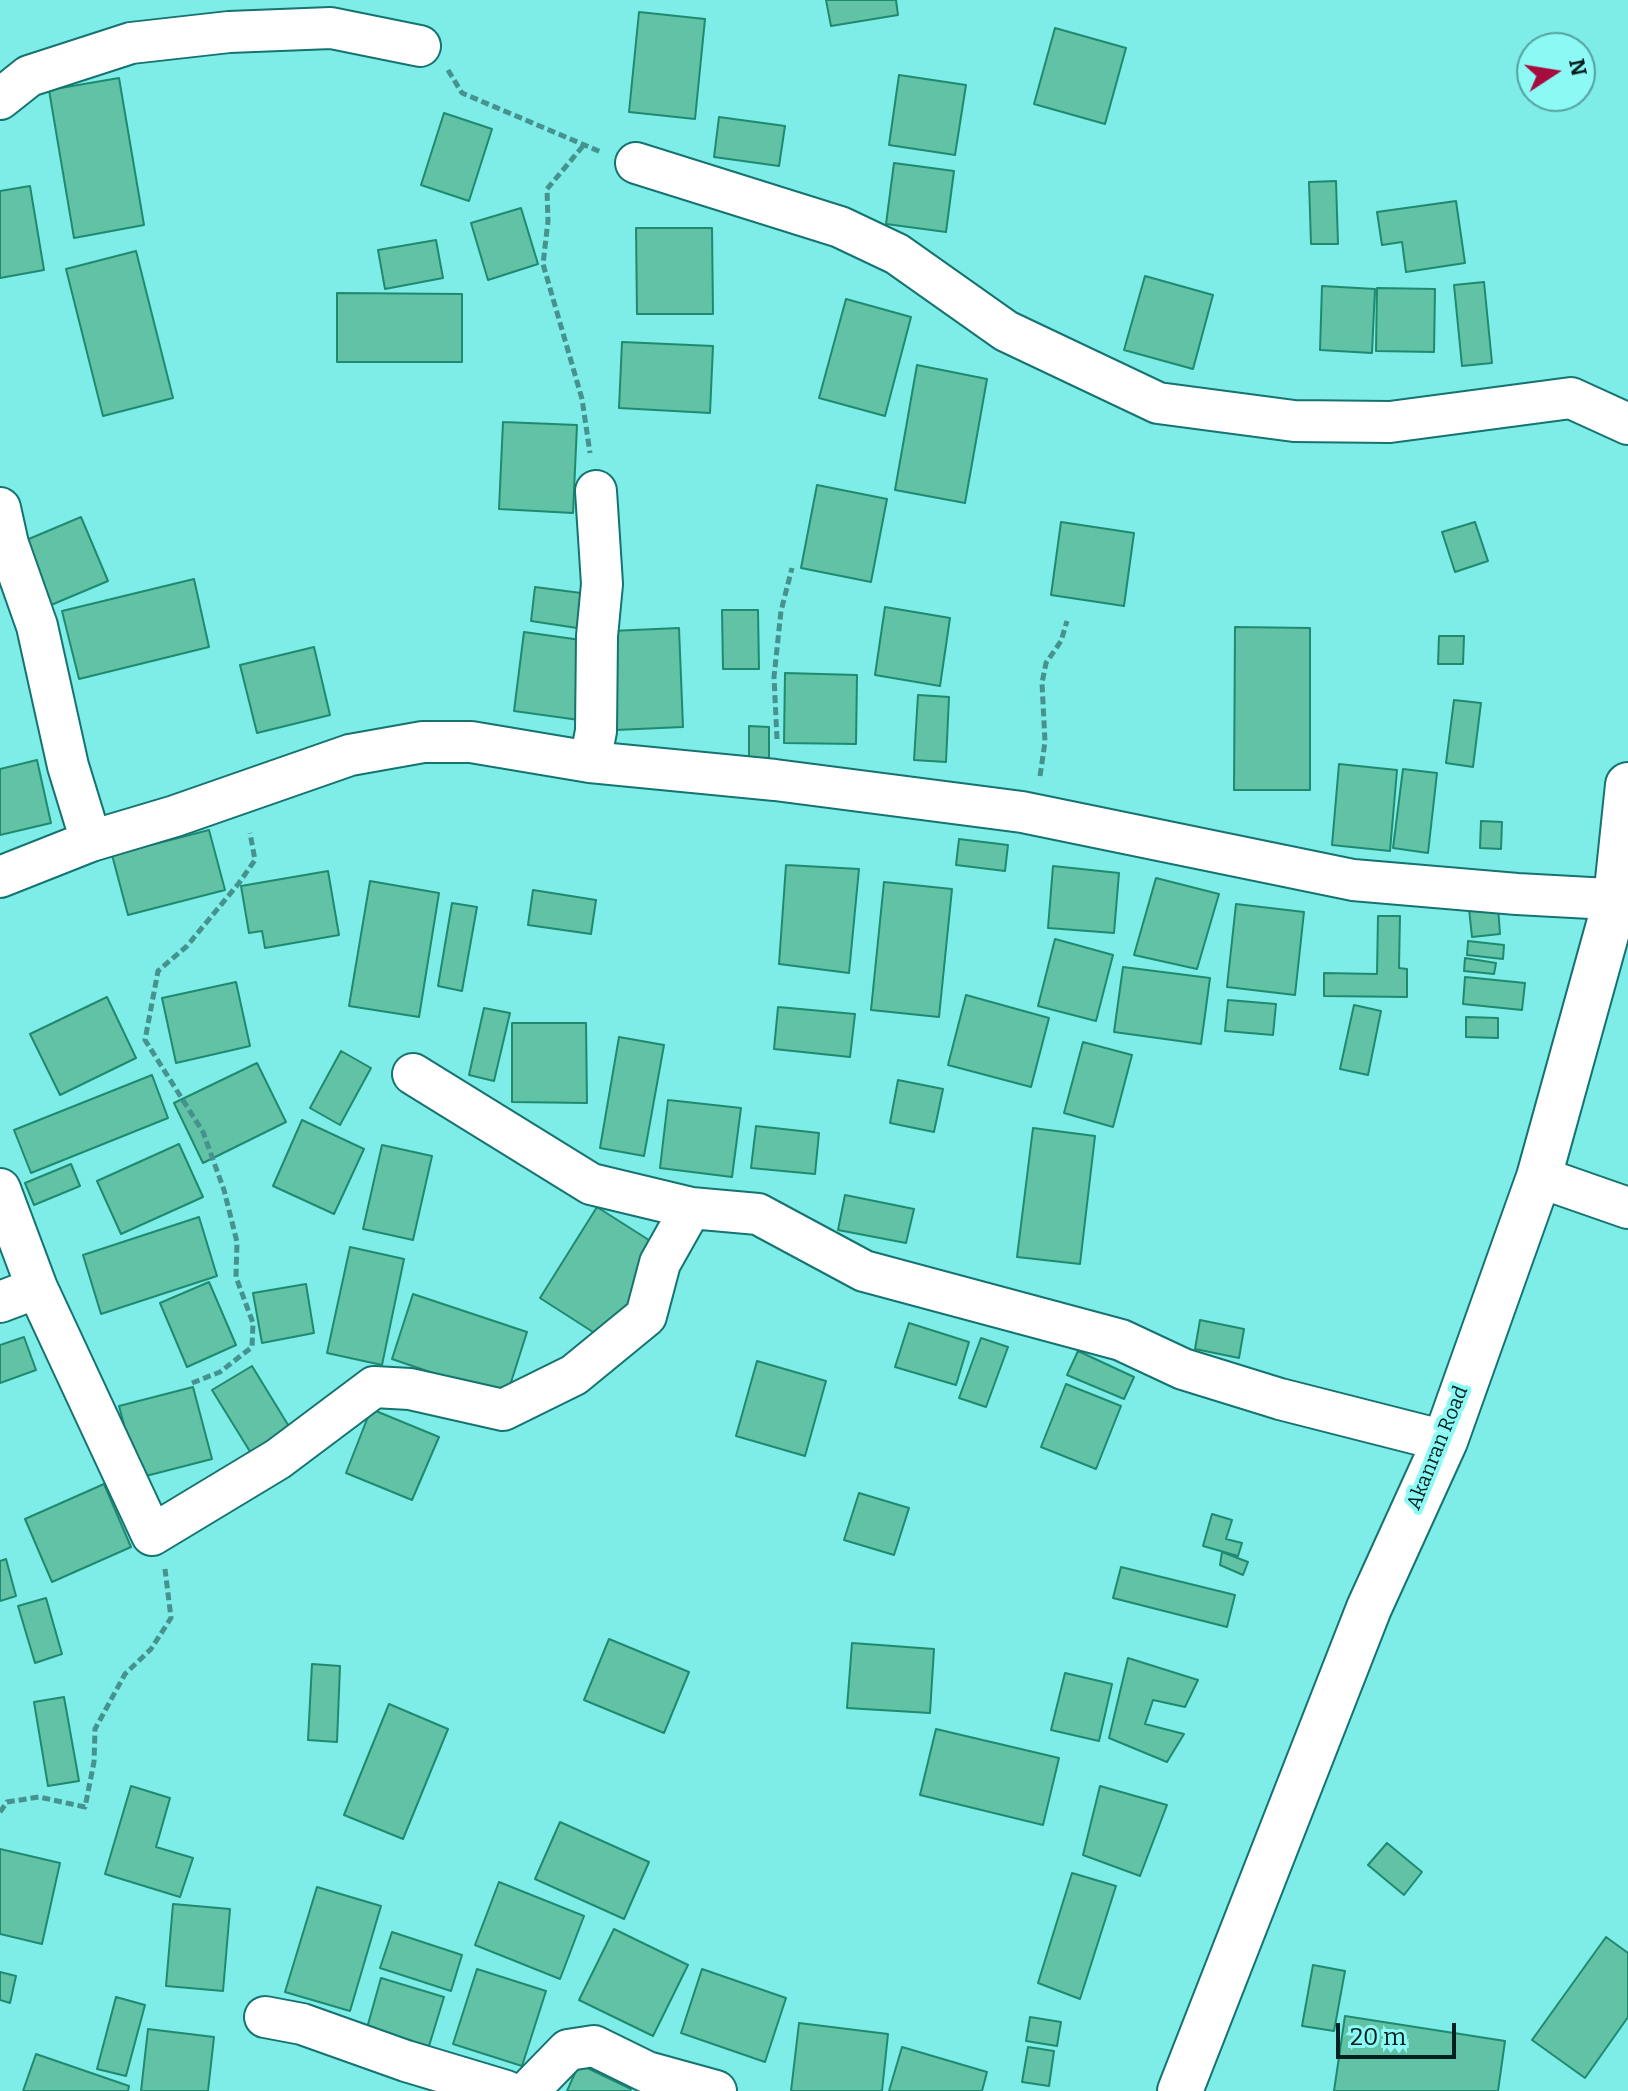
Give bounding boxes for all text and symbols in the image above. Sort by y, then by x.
north arrow [1516,32,1596,112]
text: N [1563,56,1593,78]
street label: Akanran Road [1402,1383,1474,1513]
scale bar [1340,2007,1460,2057]
text: 20 m [1350,2023,1406,2051]

